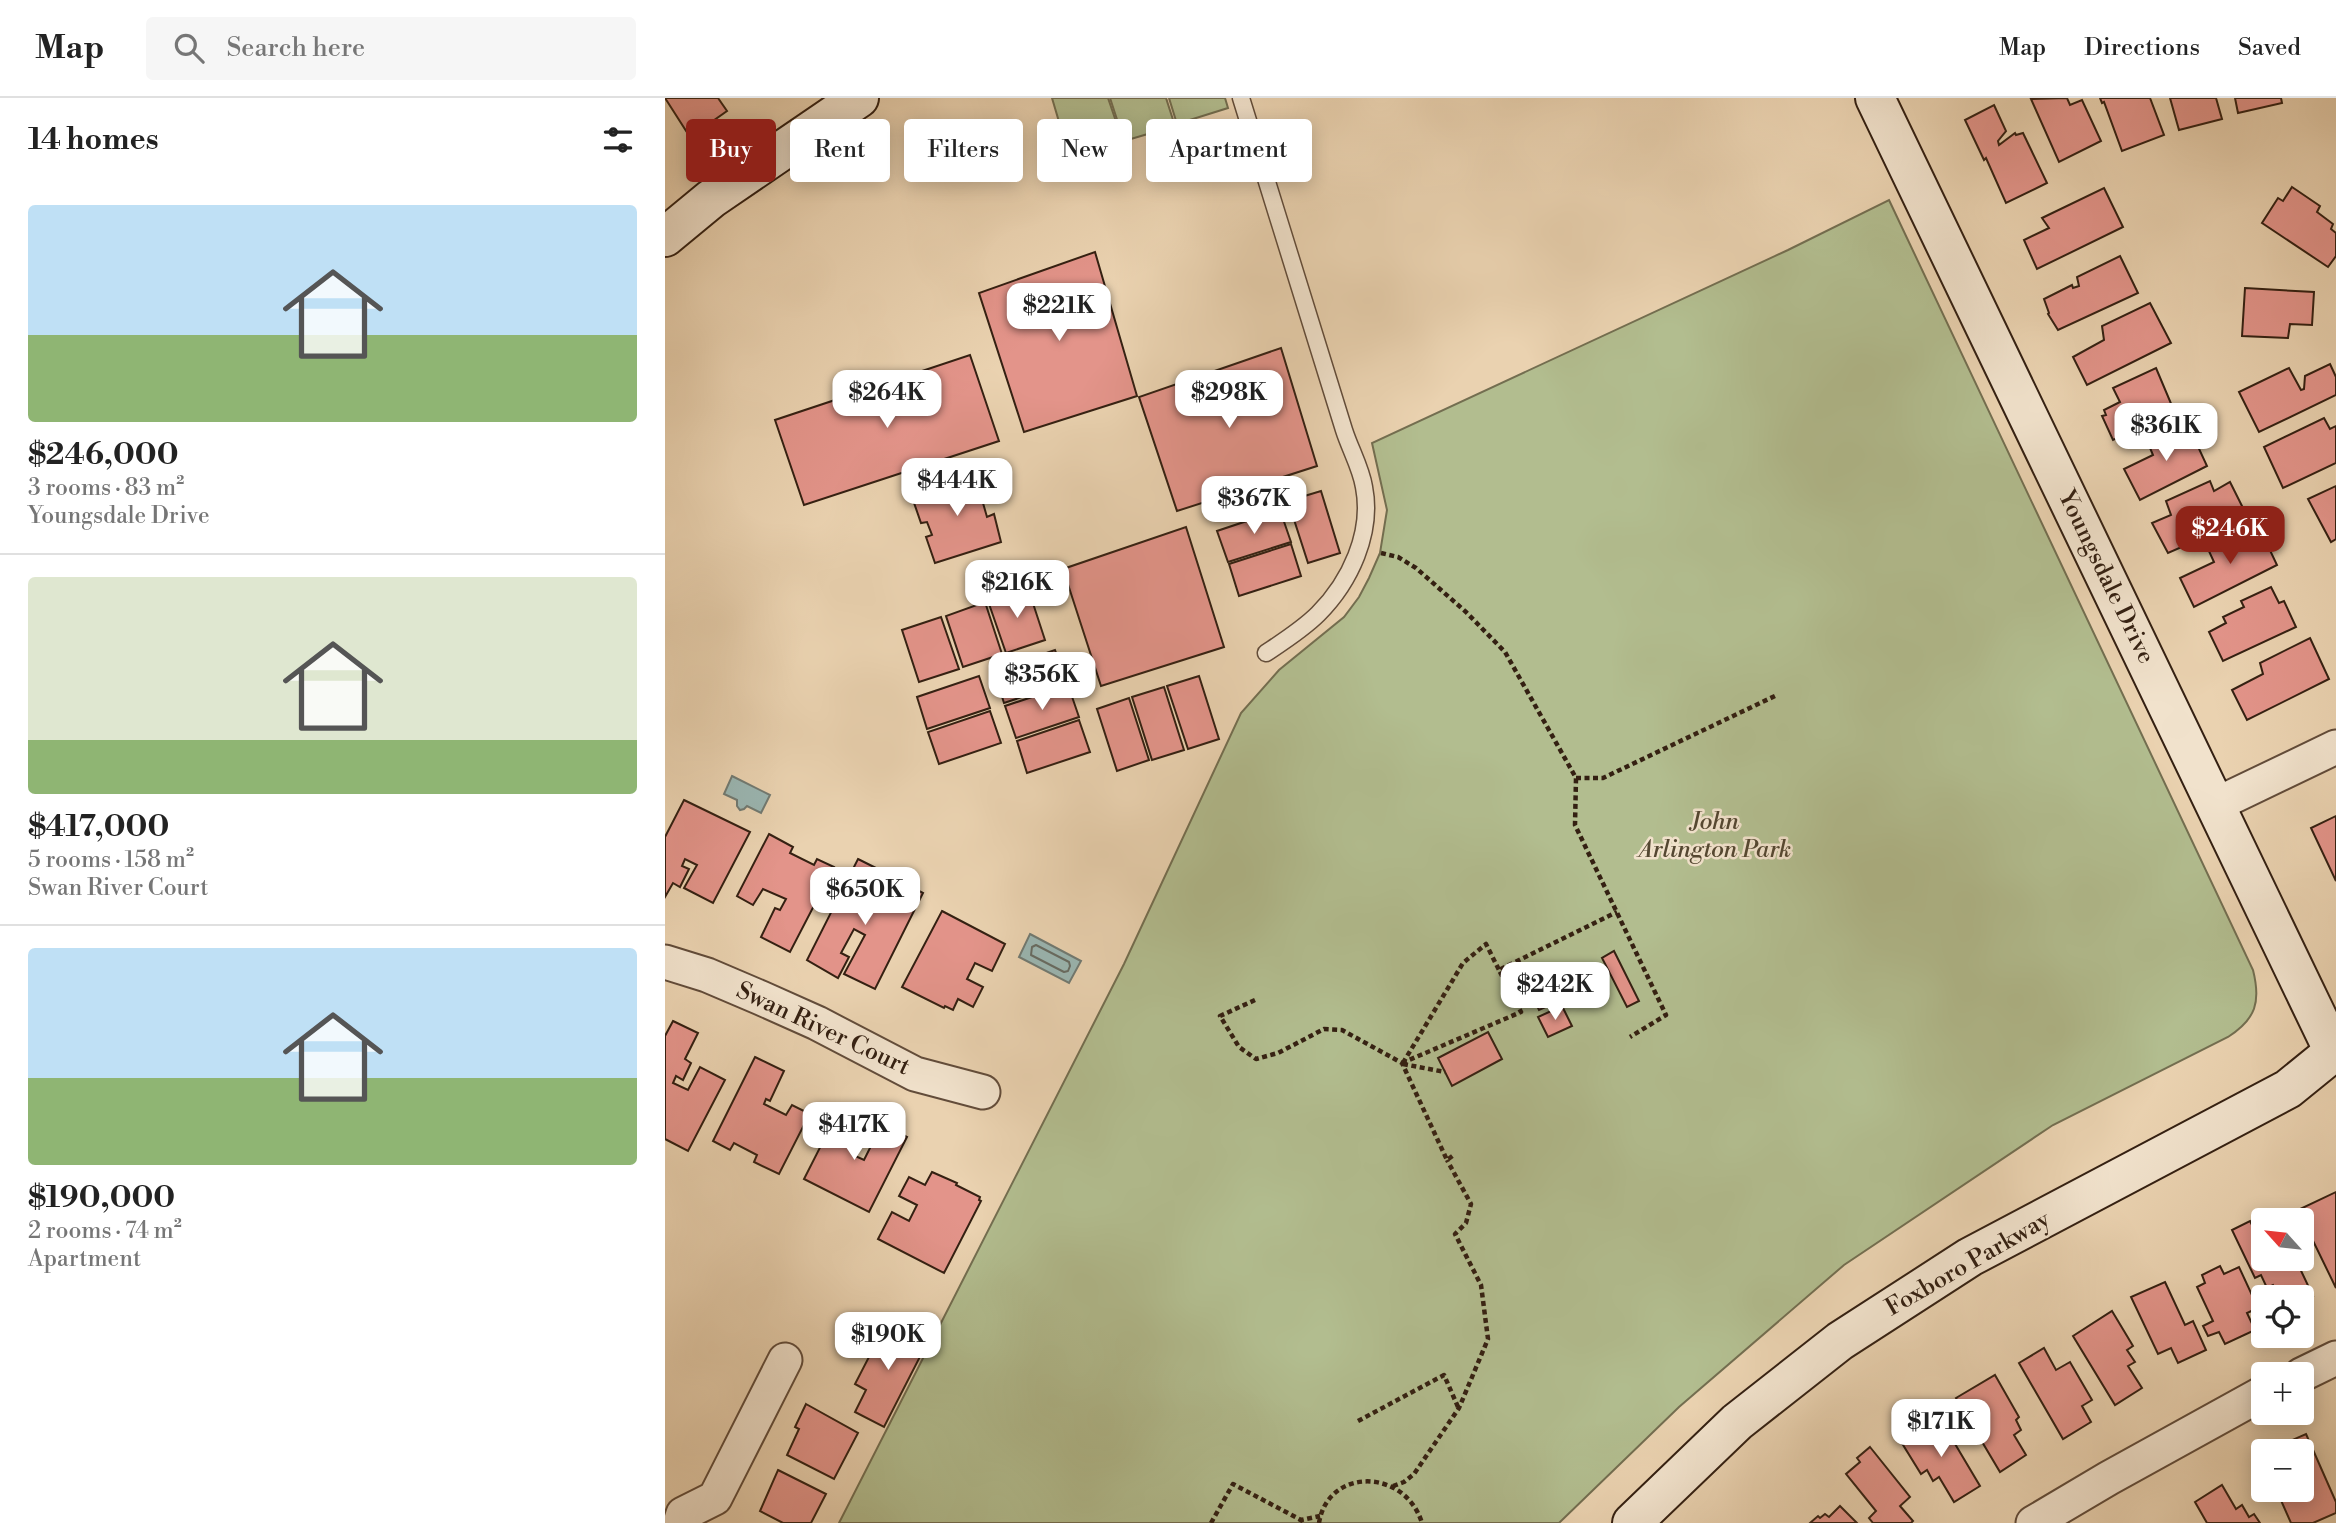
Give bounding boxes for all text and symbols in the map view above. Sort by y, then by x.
search box [146,17,636,80]
text: Map [35,28,104,69]
icon: search [170,29,208,67]
text: Search here [226,32,365,64]
text: Map [1999,33,2046,63]
text: Directions [2084,33,2200,63]
text: Saved [2238,33,2301,63]
chip: Buy [686,119,776,182]
chip: Rent [790,119,890,182]
chip: Filters [904,119,1023,182]
chip: New [1037,119,1132,182]
chip: Apartment [1146,119,1312,182]
text: 14 homes [28,121,159,159]
icon: filters [599,121,637,159]
icon: home [270,251,396,377]
pin: $221K [1010,284,1108,343]
text: $221K [1023,292,1095,320]
pin: $264K [838,370,936,430]
pin: $298K [1180,370,1278,430]
text: $264K [848,379,926,407]
text: $298K [1191,379,1267,407]
pin: $361K [2117,404,2215,463]
text: $361K [2130,412,2202,440]
text: $246,000 [28,436,178,474]
pin: $444K [908,458,1006,518]
text: $444K [917,467,997,495]
text: 3 rooms · 83 m² [28,474,184,502]
pin: $367K [1205,476,1303,536]
street label: Youngsdale Drive [2050,484,2161,669]
text: $367K [1217,485,1291,513]
text: Youngsdale Drive [28,502,210,530]
pin: $246K [2181,506,2279,566]
text: $246K [2192,515,2268,543]
pin: $216K [968,560,1066,620]
text: $216K [981,569,1053,597]
icon: home [270,623,396,749]
pin: $356K [993,652,1091,712]
text: $356K [1005,661,1079,689]
park label: John Arlington Park [1636,807,1791,865]
text: $417,000 [28,808,169,846]
text: 5 rooms · 158 m² [28,846,194,874]
pin: $650K [816,868,914,927]
text: Swan River Court [28,874,208,902]
text: $650K [826,876,904,904]
pin: $242K [1506,962,1604,1022]
text: $242K [1517,971,1593,999]
street label: Swan River Court [731,976,915,1083]
icon: home [270,994,396,1120]
pin: $417K [805,1102,903,1162]
text: $417K [819,1111,889,1139]
text: $190,000 [28,1179,175,1217]
street label: Foxboro Parkway [1880,1205,2056,1323]
north arrow [2251,1208,2313,1270]
map controls [2251,1208,2314,1502]
text: 2 rooms · 74 m² [28,1217,182,1245]
text: Apartment [28,1245,141,1273]
button: locate [2251,1285,2314,1348]
pin: $190K [839,1312,937,1372]
text: $190K [851,1321,925,1349]
button: + [2251,1362,2314,1425]
pin: $171K [1892,1400,1990,1459]
text: $171K [1907,1408,1975,1436]
button: − [2251,1439,2314,1502]

